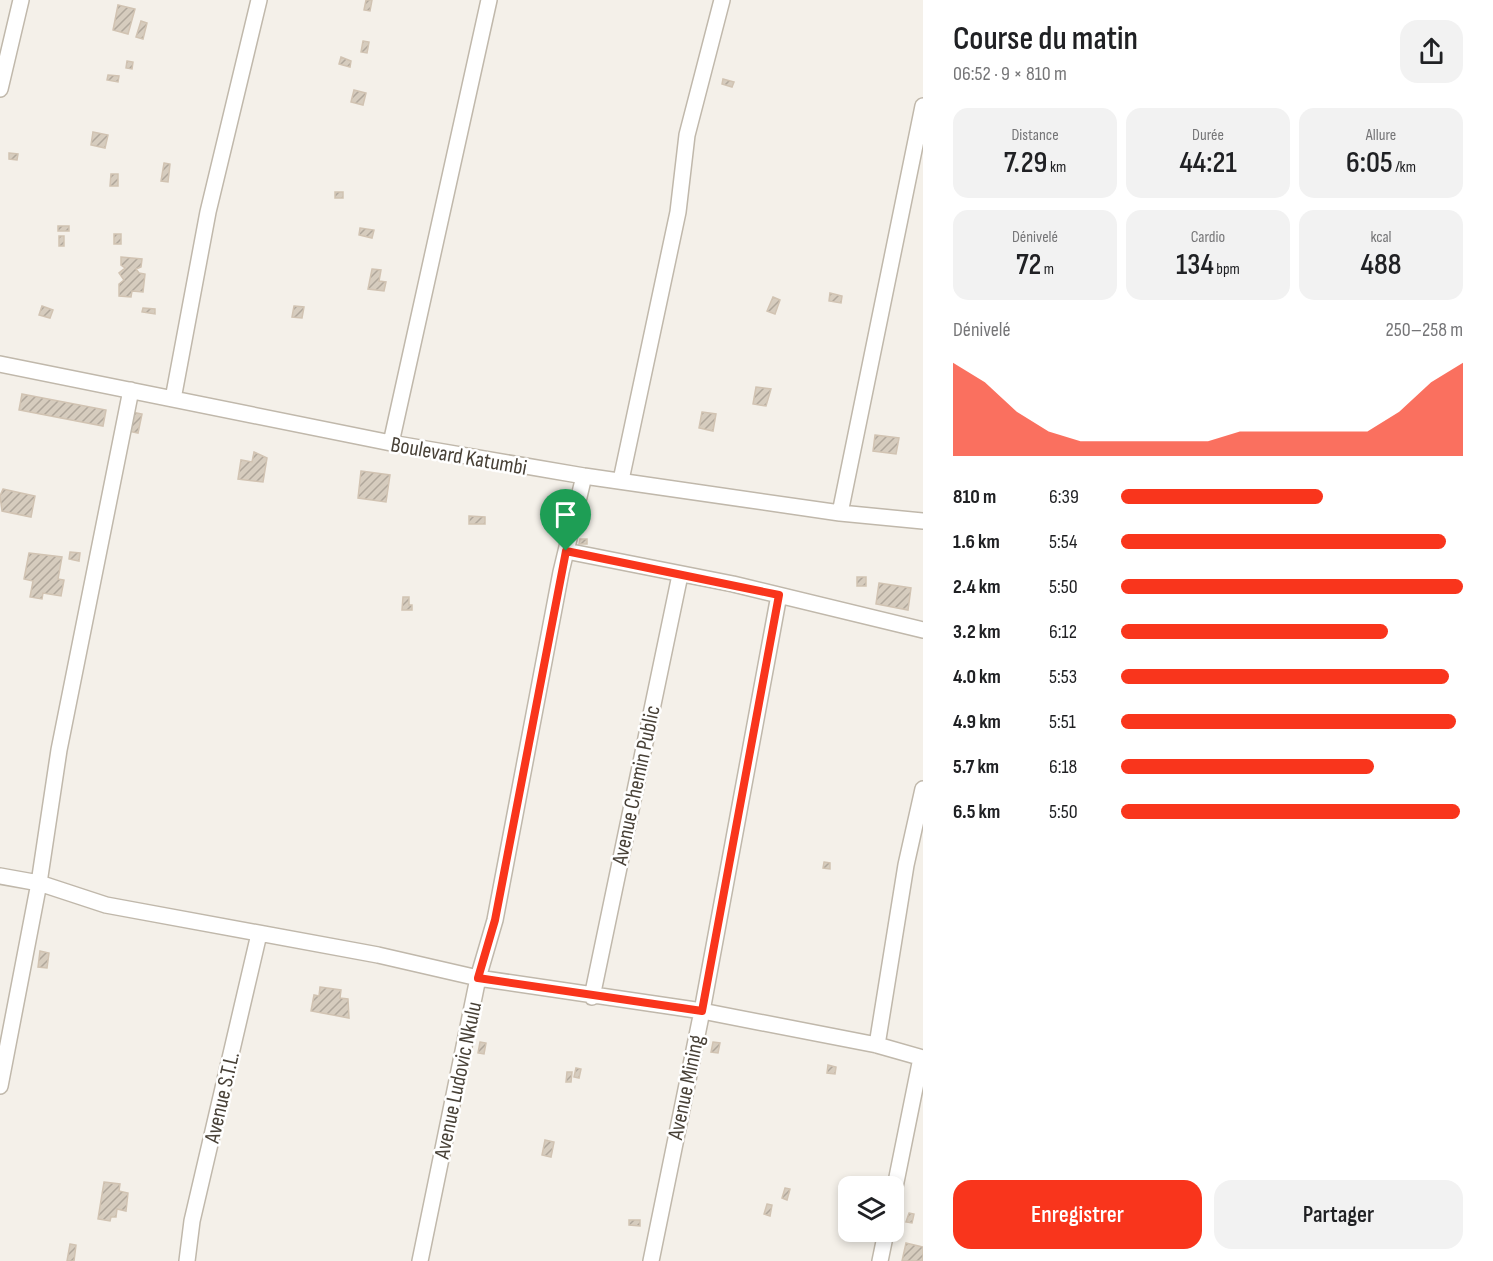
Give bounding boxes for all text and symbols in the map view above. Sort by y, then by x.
text: Course du matin [953,19,1138,59]
button: share [1400,20,1463,83]
text: 06:52 · 9 × 810 m [953,62,1067,86]
text: Distance [1011,126,1059,145]
text: Durée [1192,126,1224,145]
text: Allure [1366,126,1396,145]
text: 7.29 [1004,145,1047,181]
text: 44:21 [1179,145,1237,181]
text: 6:05 [1346,145,1393,181]
text: km [1047,158,1066,177]
text: /km [1393,158,1416,177]
text: Dénivelé [1012,228,1058,247]
text: Cardio [1191,228,1225,247]
text: kcal [1370,228,1392,247]
text: 72 [1016,247,1041,283]
text: 134 [1176,247,1214,283]
text: 488 [1361,247,1401,283]
text: m [1041,260,1054,279]
text: bpm [1214,260,1240,279]
text: Dénivelé [953,318,1011,342]
text: 250–258 m [1386,318,1463,342]
street label: Boulevard Katumbi [389,431,529,482]
text: 810 m [953,485,996,509]
text: 6:39 [1049,485,1079,509]
pin [540,489,591,551]
icon: arrive [549,498,582,531]
text: 1.6 km [953,530,1000,554]
text: 5:54 [1049,530,1077,554]
text: 2.4 km [953,575,1001,599]
text: 5:50 [1049,575,1078,599]
text: 3.2 km [953,620,1001,644]
text: 6:12 [1049,620,1077,644]
text: 4.0 km [953,665,1001,689]
text: 5:53 [1049,665,1077,689]
street label: Avenue Chemin Public [606,703,667,869]
text: 4.9 km [953,710,1001,734]
text: 5:51 [1049,710,1076,734]
text: 5.7 km [953,755,999,779]
text: 6:18 [1049,755,1077,779]
text: 6.5 km [953,800,1000,824]
text: 5:50 [1049,800,1078,824]
street label: Avenue Ludovic Nkulu [428,999,488,1162]
street label: Avenue Mining [662,1032,711,1143]
street label: Avenue S.T.L. [199,1049,246,1146]
map controls [838,1176,904,1242]
button: layers [838,1176,904,1242]
button: Enregistrer [953,1180,1202,1249]
button: Partager [1214,1180,1463,1249]

